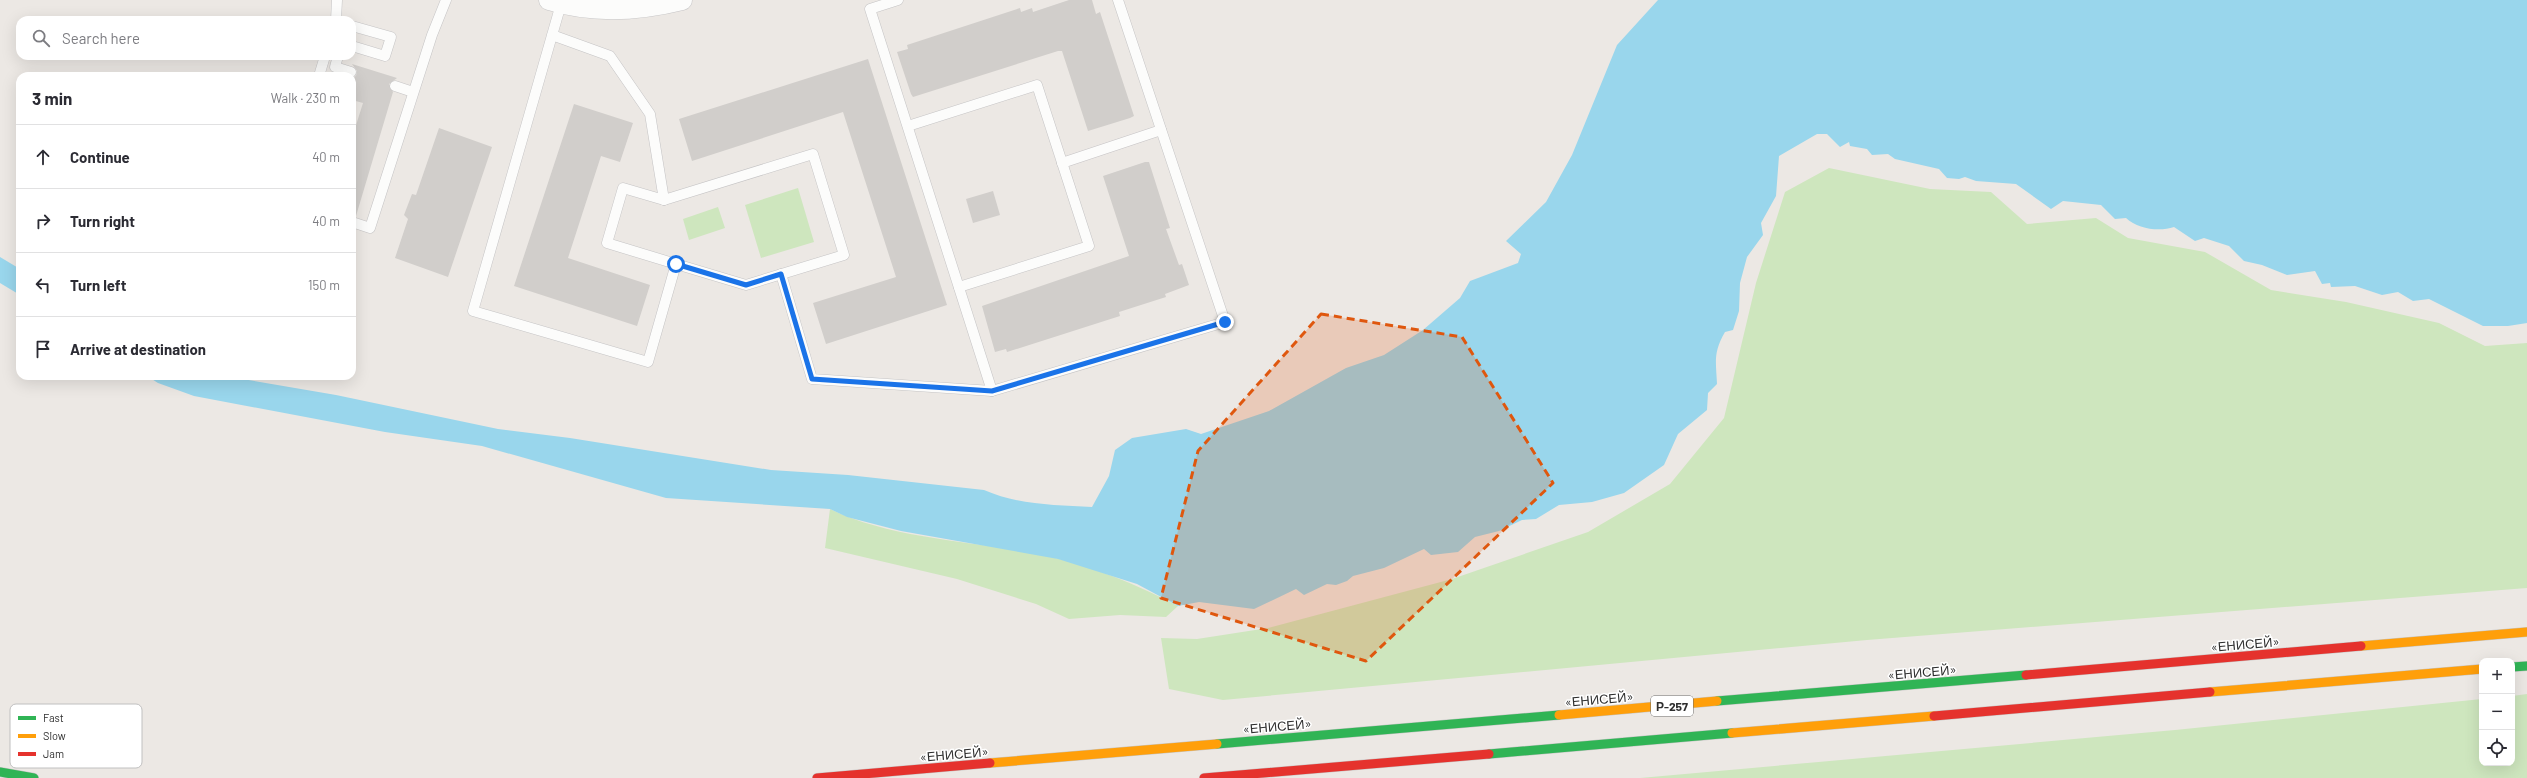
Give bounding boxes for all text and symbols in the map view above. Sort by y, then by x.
search box [16,16,356,60]
icon: search [30,27,52,49]
text: Search here [62,29,140,47]
text: 3 min [32,88,72,108]
text: Walk · 230 m [271,90,340,106]
icon: ahead [32,146,54,168]
text: Continue [70,148,130,166]
text: 40 m [312,149,340,165]
icon: right [32,210,54,232]
text: Turn right [70,212,135,230]
text: 40 m [312,213,340,229]
route start [667,255,685,273]
icon: left [32,274,54,296]
text: Turn left [70,276,126,294]
text: 150 m [308,277,340,293]
route end [1216,313,1234,331]
icon: arrive [32,338,54,360]
text: Arrive at destination [70,340,206,358]
street label: «ЕНИСЕЙ» [2210,633,2280,655]
map controls [2479,658,2515,766]
button: + [2479,658,2515,694]
street label: «ЕНИСЕЙ» [1887,661,1957,683]
street label: «ЕНИСЕЙ» [1564,688,1634,710]
button: − [2479,694,2515,730]
road number: Р-257 [1651,696,1693,716]
legend [10,704,142,768]
text: Fast [43,711,64,724]
street label: «ЕНИСЕЙ» [1242,715,1312,737]
text: Slow [43,729,66,742]
button: locate [2479,730,2515,766]
street label: «ЕНИСЕЙ» [919,743,989,765]
text: Jam [43,747,64,760]

